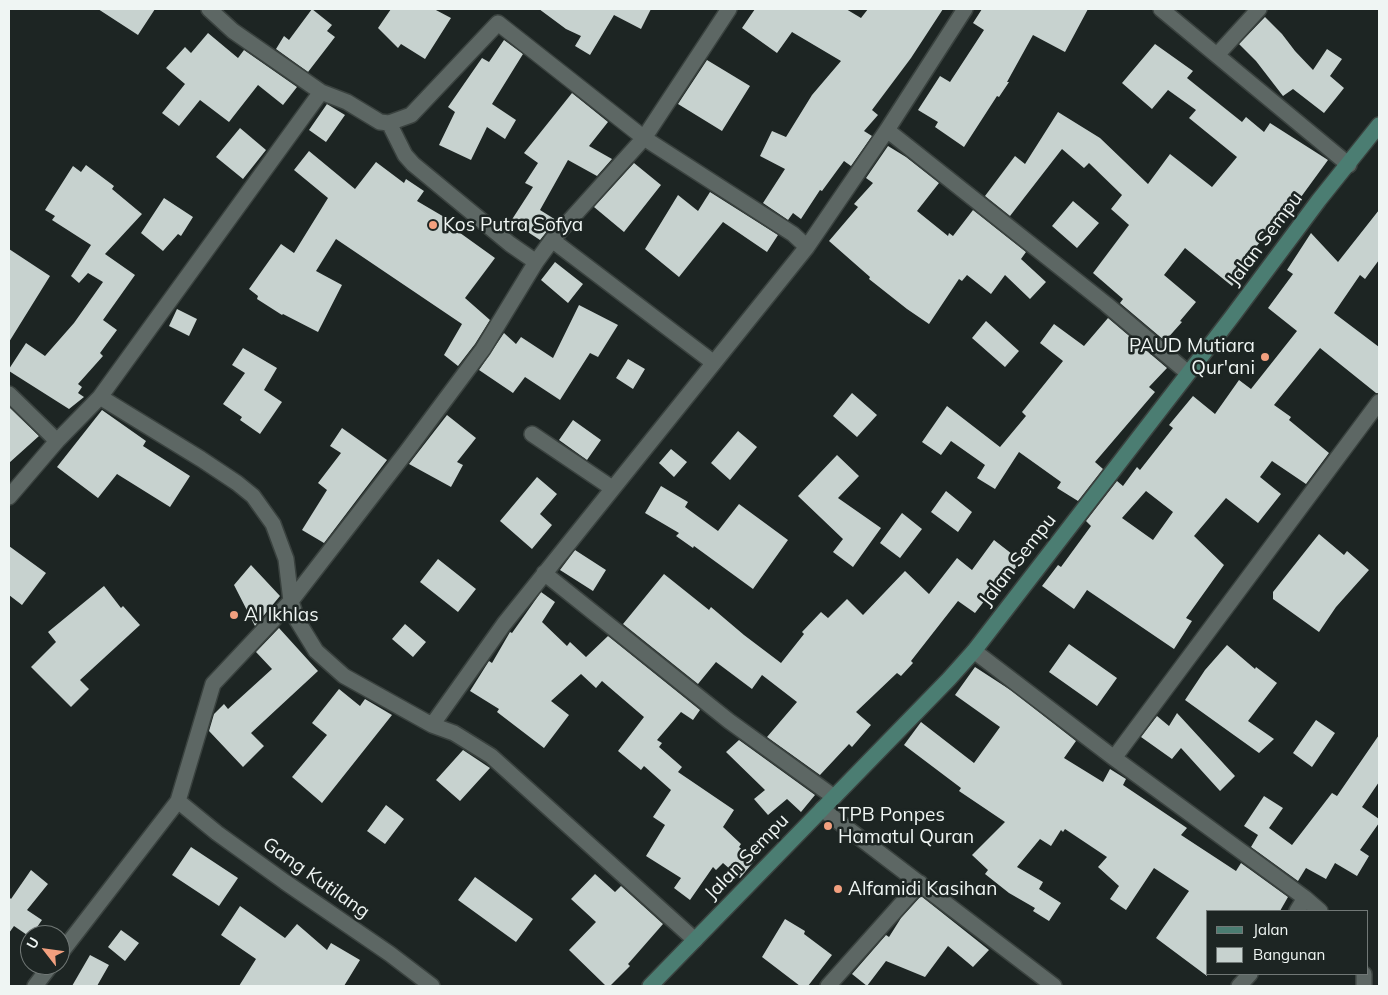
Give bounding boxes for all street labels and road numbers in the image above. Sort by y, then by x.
street label: Jalan Sempu [1223,188,1307,290]
street label: Jalan Sempu [975,509,1061,611]
street label: Jalan Sempu [700,809,794,905]
street label: Gang Kutilang [258,833,374,923]

